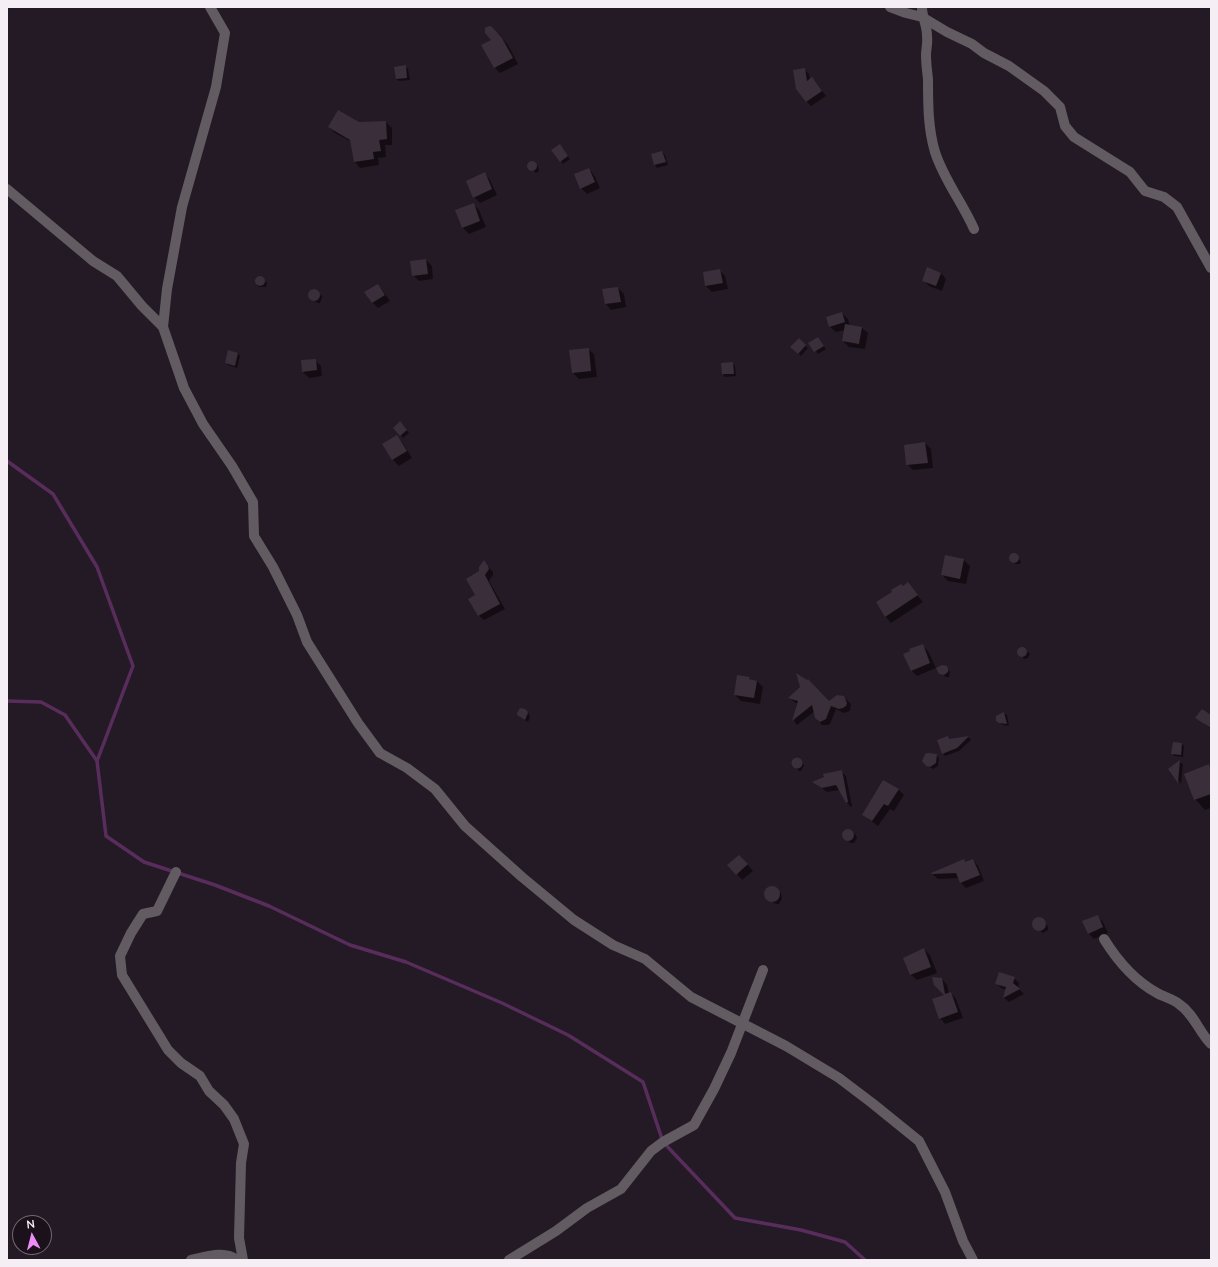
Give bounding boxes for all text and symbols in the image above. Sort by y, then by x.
north arrow [12,1215,52,1255]
text: N [26,1217,36,1232]

